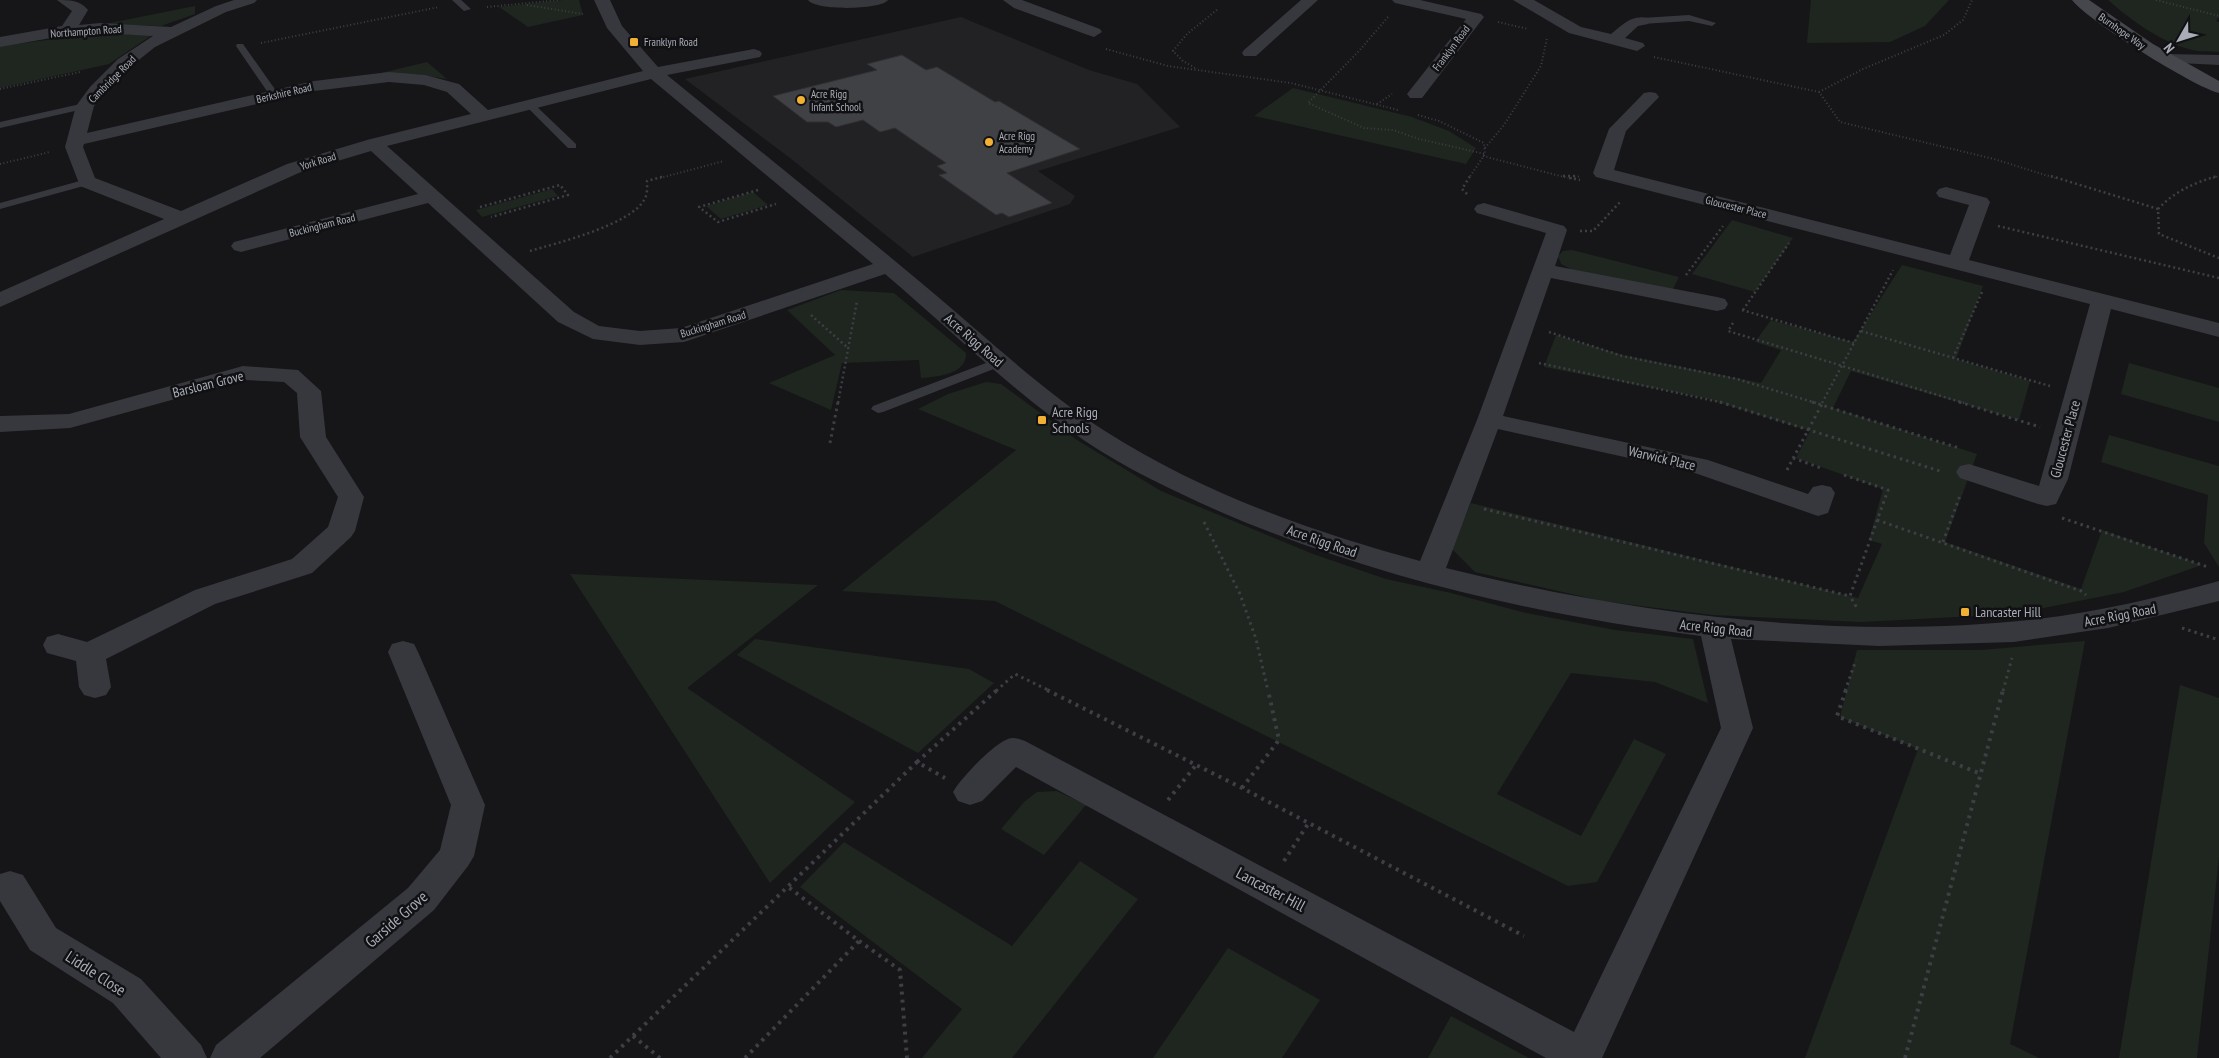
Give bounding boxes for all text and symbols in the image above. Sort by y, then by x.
street label: Burnhope Way [2096,10,2149,53]
north arrow [2154,15,2204,65]
street label: Northampton Road [50,21,123,40]
street label: Franklyn Road [1429,22,1473,74]
place label: Franklyn Road [644,35,698,49]
marker: Franklyn Road [628,36,640,48]
text: N [2160,40,2178,57]
street label: Cambridge Road [85,52,139,106]
street label: Berkshire Road [255,80,313,106]
place label: Acre Rigg Infant School [811,87,862,114]
marker: Acre Rigg Infant School [795,94,807,106]
place label: Acre Rigg Academy [999,129,1035,156]
marker: Acre Rigg Academy [983,136,995,148]
street label: York Road [298,149,338,173]
street label: Gloucester Place [1704,193,1768,221]
street label: Buckingham Road [288,210,357,240]
street label: Buckingham Road [679,307,748,341]
street label: Acre Rigg Road [941,309,1007,371]
street label: Barsloan Grove [171,366,246,402]
street label: Gloucester Place [2046,398,2084,480]
place label: Acre Rigg Schools [1052,403,1098,437]
marker: Acre Rigg Schools [1036,414,1048,426]
street label: Warwick Place [1627,442,1698,475]
street label: Acre Rigg Road [1285,521,1359,561]
street label: Acre Rigg Road [2083,599,2157,631]
place label: Lancaster Hill [1975,603,2042,621]
marker: Lancaster Hill [1959,606,1971,618]
street label: Acre Rigg Road [1679,615,1753,641]
street label: Lancaster Hill [1233,862,1309,916]
street label: Garside Grove [361,886,431,952]
street label: Liddle Close [62,946,130,1000]

